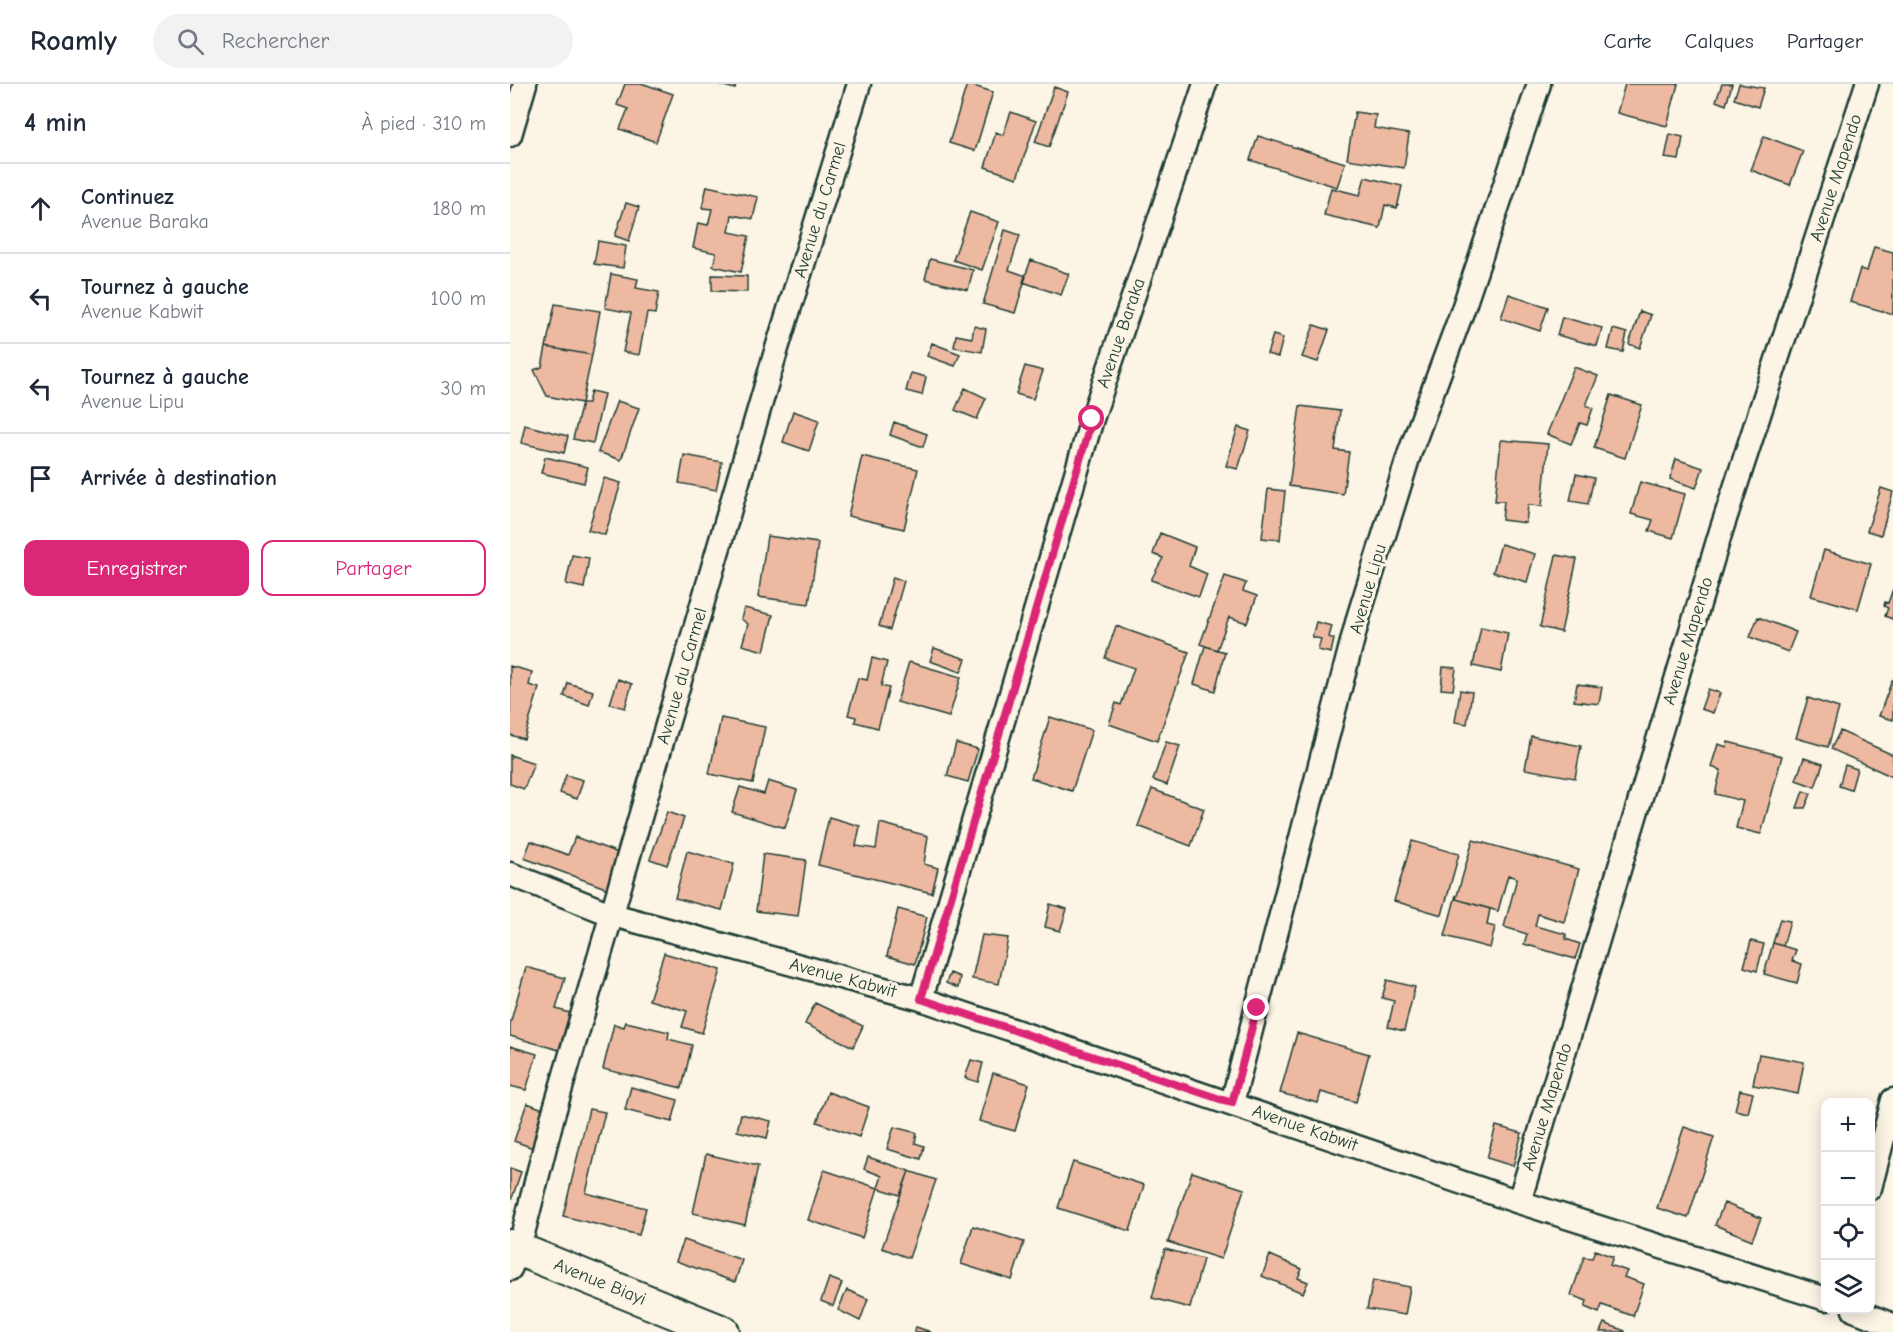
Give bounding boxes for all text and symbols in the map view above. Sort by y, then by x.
search box [153,14,573,68]
text: Roamly [30,25,117,57]
icon: search [174,25,207,58]
text: Rechercher [222,28,329,54]
text: Carte [1604,29,1652,53]
text: Calques [1685,29,1754,53]
text: Partager [1787,29,1863,53]
text: 4 min [24,108,87,138]
text: À pied · 310 m [362,112,486,135]
street label: Avenue Mapendo [1805,112,1867,244]
street label: Avenue du Carmel [789,140,851,280]
text: Continuez [81,184,174,210]
icon: ahead [24,192,57,225]
text: 180 m [432,197,486,220]
text: Avenue Baraka [81,210,209,233]
text: Tournez à gauche [81,274,249,300]
street label: Avenue Baraka [1092,275,1150,391]
icon: left [24,282,57,315]
text: 100 m [431,287,486,310]
text: Avenue Kabwit [81,300,203,323]
text: Tournez à gauche [81,364,249,390]
icon: left [24,372,57,405]
text: 30 m [440,377,486,400]
text: Avenue Lipu [81,390,184,413]
route start [1078,405,1104,431]
icon: arrive [24,462,57,495]
text: Arrivée à destination [81,465,277,491]
button: Enregistrer [24,540,249,596]
button: Partager [261,540,486,596]
street label: Avenue Lipu [1345,542,1391,636]
street label: Avenue Mapendo [1659,574,1717,708]
street label: Avenue du Carmel [652,605,712,747]
street label: Avenue Kabwit [787,954,900,1003]
route end [1243,994,1269,1020]
street label: Avenue Mapendo [1518,1040,1576,1174]
map controls [1821,1098,1875,1314]
button: + [1821,1098,1875,1152]
street label: Avenue Kabwit [1250,1100,1361,1156]
button: − [1821,1152,1875,1206]
button: locate [1821,1206,1875,1260]
street label: Avenue Biayi [551,1254,649,1310]
button: layers [1821,1260,1875,1314]

